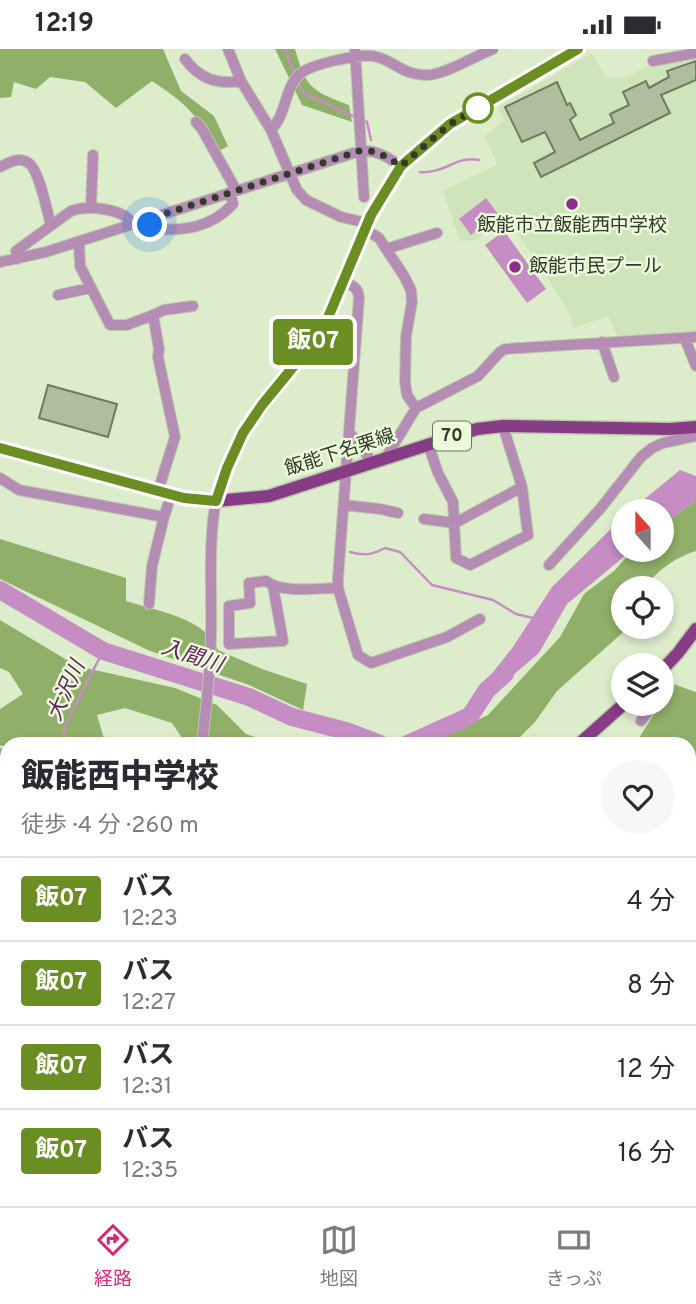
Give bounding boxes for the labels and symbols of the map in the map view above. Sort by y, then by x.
unlabelled marker [463,93,493,123]
marker: 飯能市立飯能西中学校 [564,196,580,212]
your location [132,207,167,242]
place label: 飯能市立飯能西中学校 [477,214,667,238]
place label: 飯能市民プール [529,255,662,279]
marker: 飯能市民プール [507,259,523,275]
line badge: 飯07 [273,319,353,365]
road number: 70 [433,421,471,451]
street label: 飯能下名栗線 [282,424,398,482]
north arrow [611,499,674,562]
water label: 入間川 [158,634,228,680]
water label: 大沢川 [42,655,93,725]

